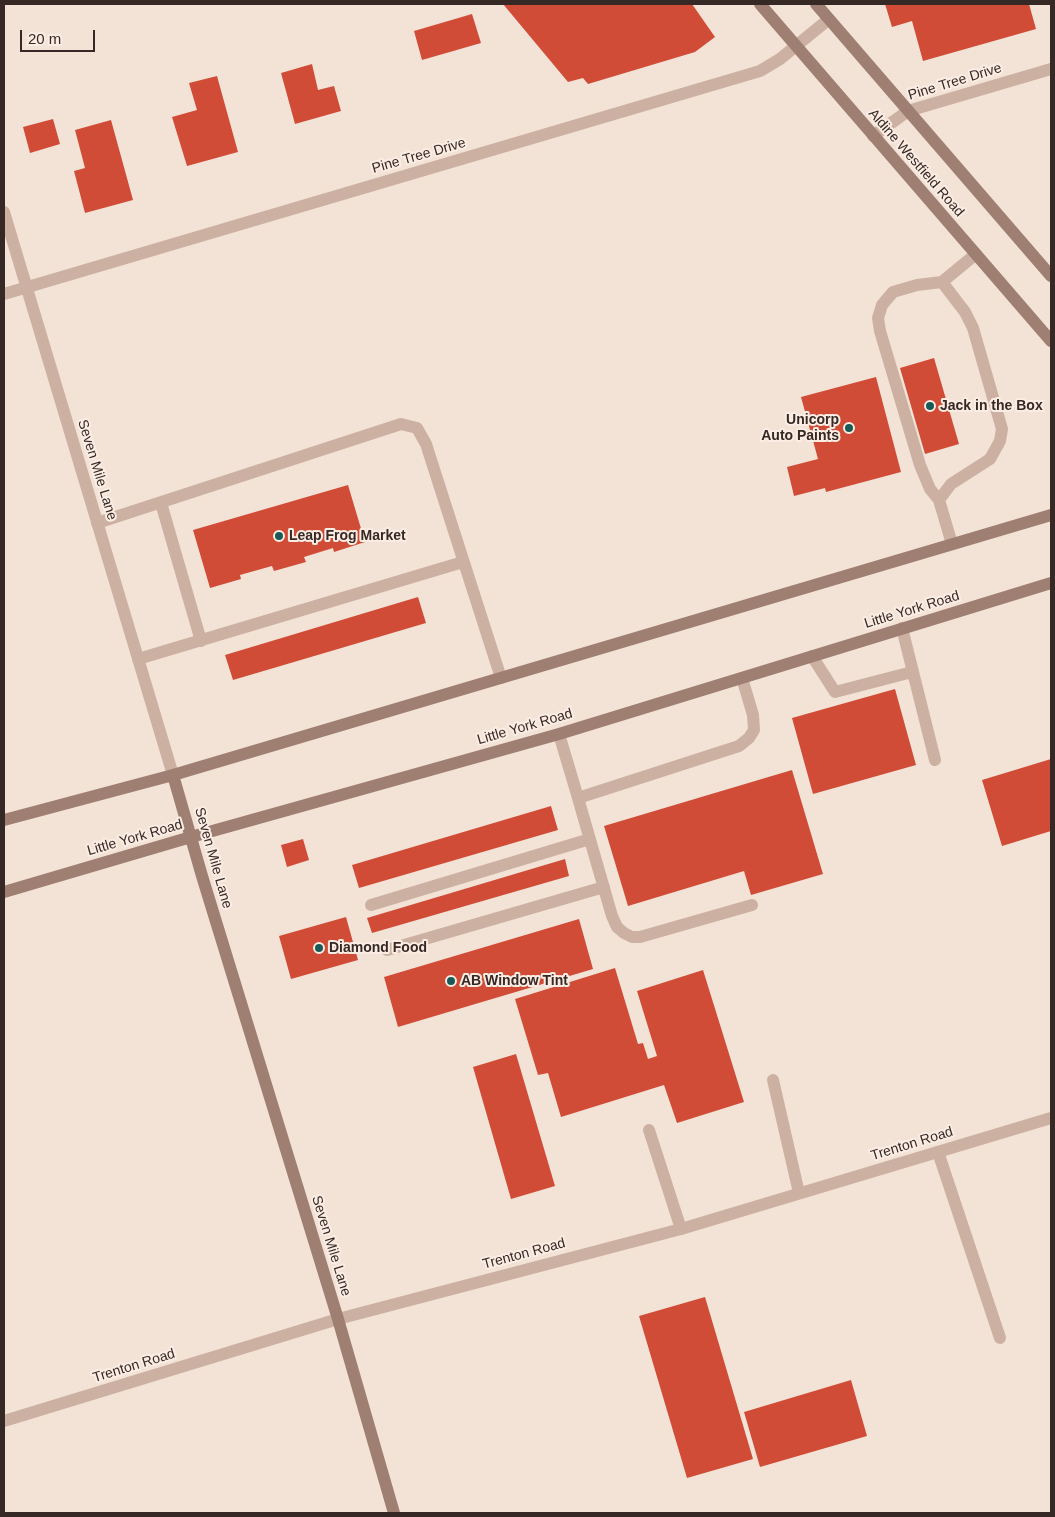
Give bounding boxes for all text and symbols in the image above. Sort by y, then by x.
scale bar [22,20,98,52]
text: 20 m [28,30,61,47]
street label: Pine Tree Drive [906,60,1004,104]
street label: Aldine Westfield Road [865,106,967,220]
street label: Pine Tree Drive [370,135,468,177]
place label: Jack in the Box [940,398,1043,414]
marker: Jack in the Box [924,400,936,412]
place label: Unicorp Auto Paints [761,412,839,444]
street label: Seven Mile Lane [74,418,120,522]
marker: Unicorp Auto Paints [843,422,855,434]
place label: Leap Frog Market [289,528,406,544]
marker: Leap Frog Market [273,530,285,542]
street label: Little York Road [863,588,961,632]
street label: Little York Road [475,705,575,749]
street label: Seven Mile Lane [191,806,235,910]
street label: Little York Road [85,816,185,860]
place label: Diamond Food [329,940,427,956]
marker: Diamond Food [313,942,325,954]
place label: AB Window Tint [461,973,568,989]
marker: AB Window Tint [445,975,457,987]
street label: Trenton Road [869,1124,955,1164]
street label: Seven Mile Lane [308,1194,354,1298]
street label: Trenton Road [481,1235,567,1273]
street label: Trenton Road [91,1346,177,1386]

